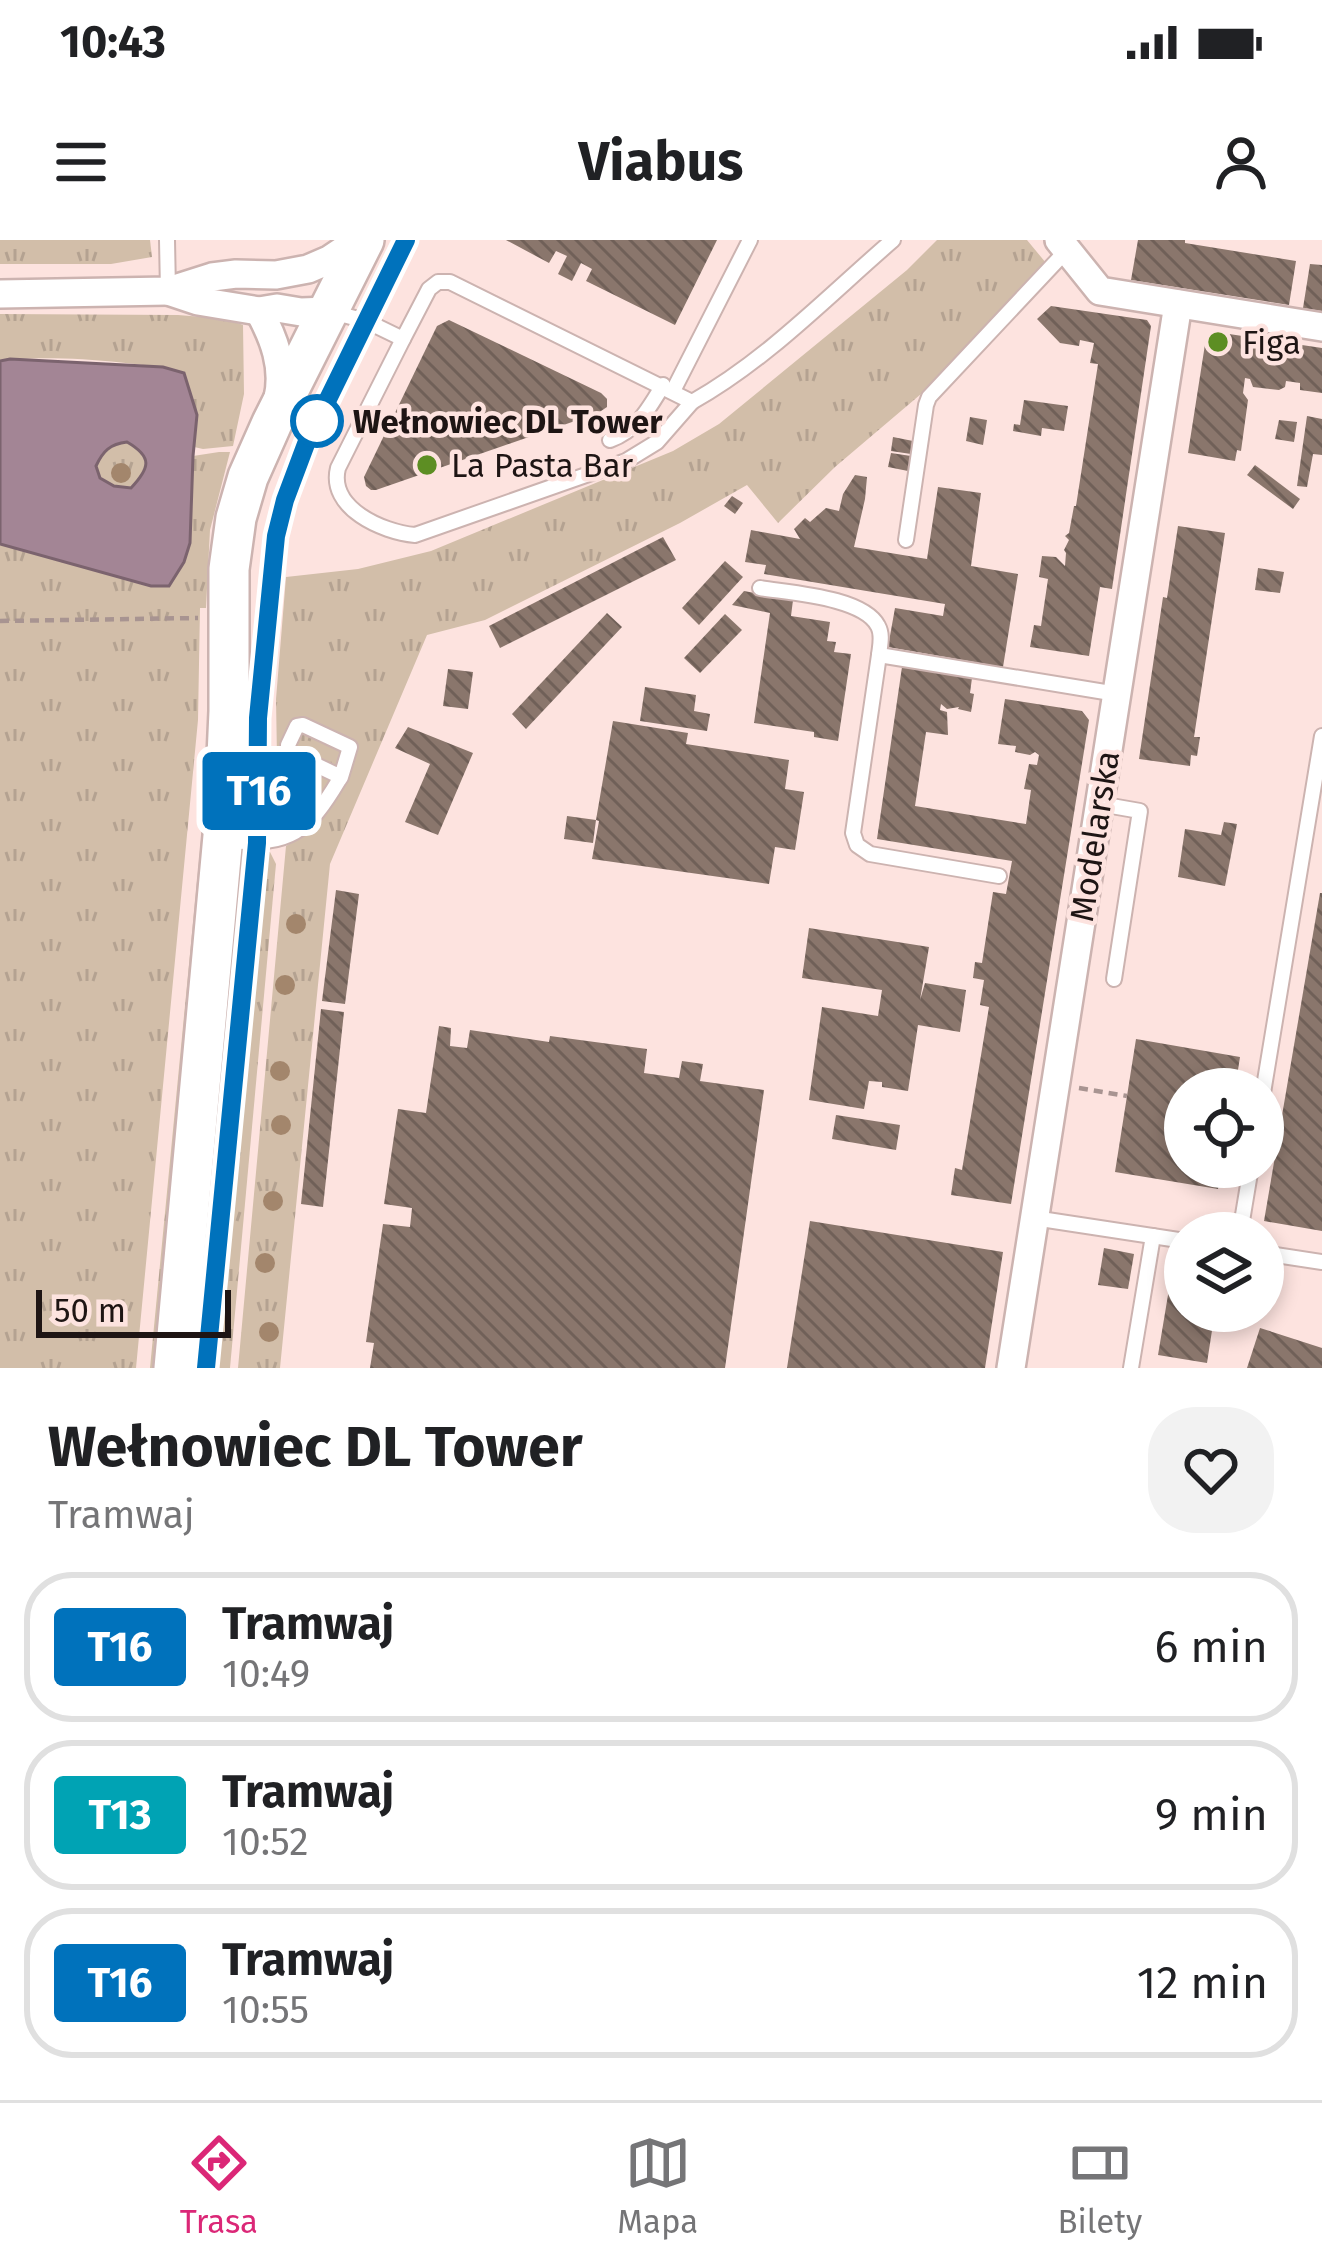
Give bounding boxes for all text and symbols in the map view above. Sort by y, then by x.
text: 10:43 [60,15,166,69]
icon: menu [48,129,114,195]
icon: person [1208,129,1274,195]
text: Viabus [579,130,743,194]
place label: Figa [1242,323,1301,363]
marker: Figa [1205,329,1231,355]
marker: Wełnowiec DL Tower [292,396,342,446]
place label: Wełnowiec DL Tower [353,402,663,442]
place label: La Pasta Bar [451,446,634,486]
marker: La Pasta Bar [414,452,440,478]
street label: Modelarska [1062,748,1128,924]
line badge: T16 [190,752,328,830]
text: T16 [226,766,292,816]
map controls [1164,1068,1284,1332]
button: locate [1164,1068,1284,1188]
button: layers [1164,1212,1284,1332]
scale bar [36,1284,231,1337]
text: 50 m [54,1291,126,1331]
button: heart [1148,1407,1274,1533]
text: Wełnowiec DL Tower [48,1413,583,1481]
text: Tramwaj [48,1492,195,1538]
text: Tramwaj [222,1597,394,1651]
text: 6 min [1154,1620,1268,1674]
text: T16 [87,1622,153,1672]
text: 10:49 [222,1651,310,1697]
text: Tramwaj [222,1765,394,1819]
text: 9 min [1155,1788,1268,1842]
text: T13 [88,1790,152,1840]
text: 10:52 [222,1819,309,1865]
text: Tramwaj [222,1933,394,1987]
text: 12 min [1137,1956,1268,2010]
text: T16 [87,1958,153,2008]
text: 10:55 [222,1987,309,2033]
tab: Trasa [180,2130,258,2242]
tab: Mapa [617,2130,698,2242]
tab: Bilety [1057,2130,1142,2242]

